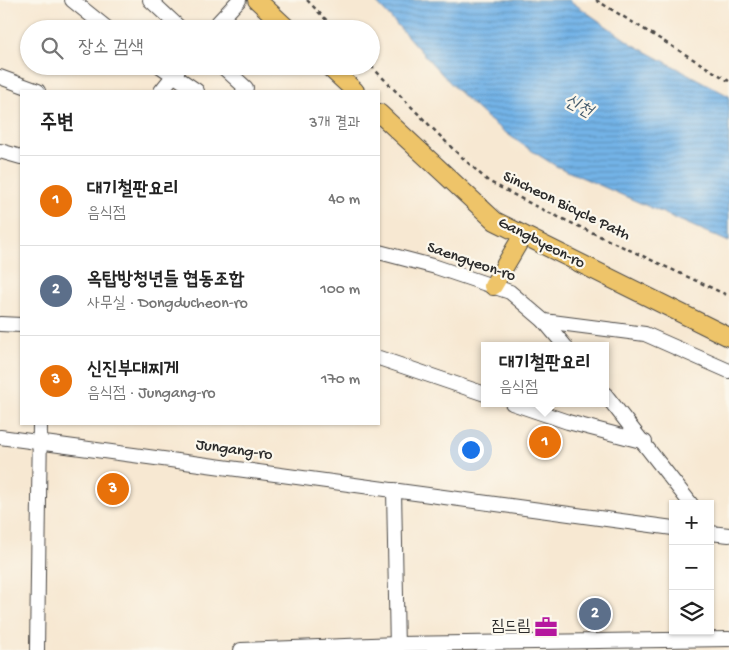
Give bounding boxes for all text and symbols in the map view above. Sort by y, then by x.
search box [20,20,380,75]
icon: search [38,34,66,62]
text: 장소 검색 [78,37,144,60]
water label: 신천 [560,91,597,124]
text: 주변 [40,112,74,137]
text: 3개 결과 [309,115,360,134]
street label: Sincheon Bicycle Path [499,168,633,246]
text: 대기철판요리 [87,179,179,202]
text: 1 [53,191,59,210]
text: 40 m [328,191,360,210]
text: 음식점 [87,205,126,224]
street label: Gangbyeon-ro [494,214,588,274]
street label: Saengyeon-ro [424,239,518,287]
text: 옥탑방청년들 협동조합 [87,269,244,292]
text: 2 [52,281,60,300]
text: 100 m [320,281,360,300]
text: 사무실 · Dongducheon-ro [87,295,248,314]
popup [481,342,609,407]
text: 대기철판요리 [499,353,591,376]
text: 신진부대찌게 [87,359,179,382]
text: 3 [52,371,60,390]
text: 170 m [321,371,360,390]
text: 음식점 [499,379,538,398]
text: 음식점 · Jungang-ro [87,385,216,404]
pin: 1 [529,423,561,461]
street label: Jungang-ro [194,436,274,466]
your location [458,437,484,463]
pin: 3 [97,470,129,508]
map controls [669,500,714,635]
button: + [669,500,714,545]
button: − [669,545,714,590]
button: layers [669,590,714,635]
pin: 2 [579,595,611,633]
office icon: 짐드림 [533,614,559,640]
place label: 짐드림 [491,618,530,637]

